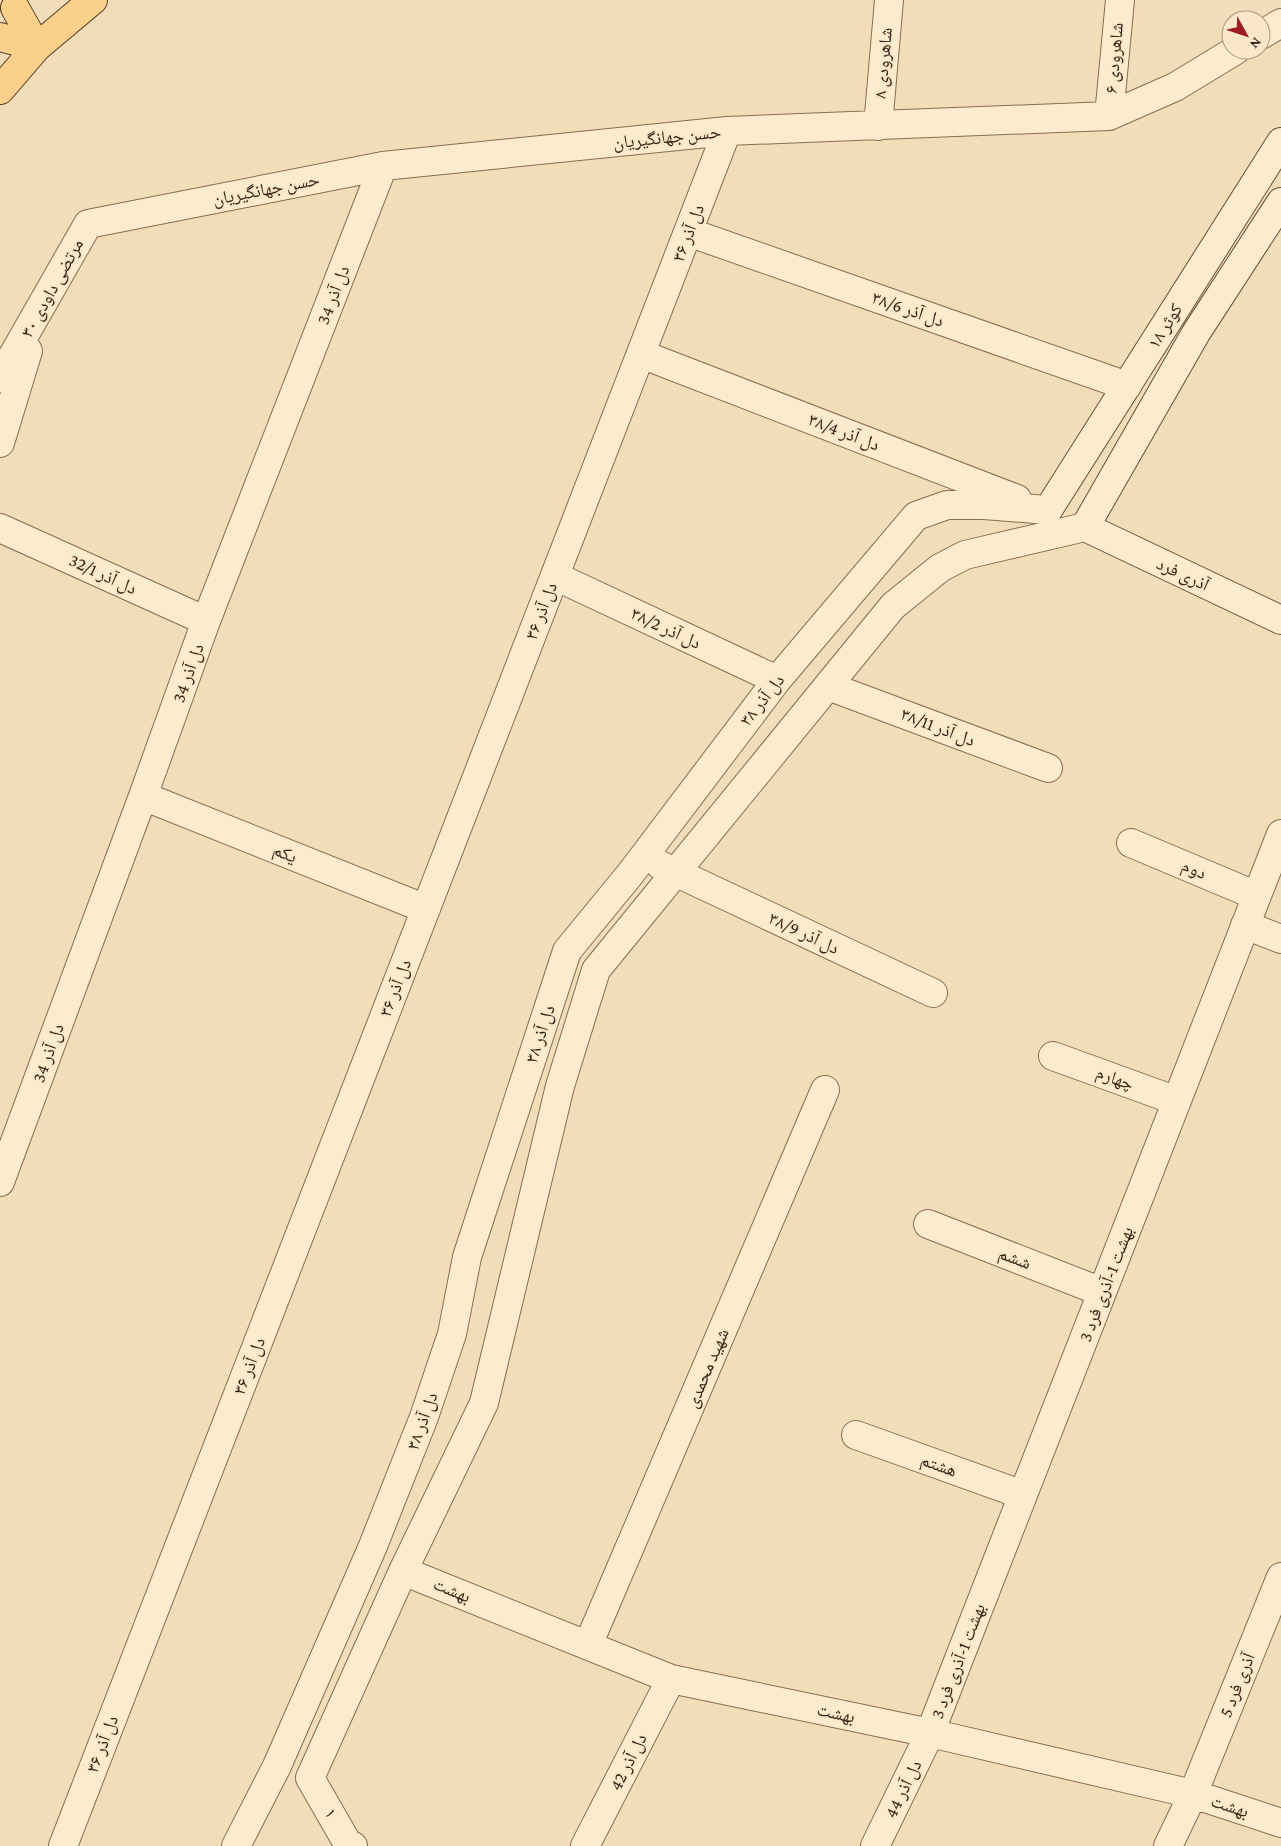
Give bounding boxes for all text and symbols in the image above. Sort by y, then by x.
north arrow [1221,10,1271,60]
street label: شاهرودی ۶ [1101,22,1128,94]
street label: شاهرودی ۸ [870,27,897,99]
text: N [1246,35,1265,53]
street label: حسن جهانگیریان [612,121,722,154]
street label: حسن جهانگیریان [211,169,321,210]
street label: دل آذر ۳۶ [668,202,709,265]
street label: ۳۰ مرتضی داودی [17,235,88,341]
street label: دل آذر 34 [313,263,354,328]
street label: دل آذر ۳۸/6 [869,287,947,332]
street label: کوثر ۱۸ [1144,300,1187,352]
street label: دل آذر ۳۸/4 [805,409,882,456]
street label: دل آذر 32/1 [66,550,140,599]
street label: آذری فرد [1153,553,1213,596]
street label: دل آذر ۳۶ [521,580,562,643]
street label: دل آذر ۳۸/2 [627,603,704,654]
street label: دل آذر 34 [168,641,209,706]
street label: دل آذر ۳۸ [736,670,789,730]
street label: دل آذر ۳۸/11 [898,704,978,751]
street label: یکم [269,839,300,869]
street label: دوم [1178,855,1209,885]
street label: دل آذر ۳۸/9 [765,908,842,959]
street label: دل آذر ۳۶ [375,957,416,1020]
street label: دل آذر ۳۸ [521,1002,560,1066]
street label: دل آذر 34 [28,1021,69,1086]
street label: چهارم [1093,1062,1137,1096]
street label: بهشت 1-آذری فرد 3 [1075,1224,1138,1345]
street label: ششم [995,1243,1034,1275]
street label: شهید محمدی [681,1325,734,1411]
street label: دل آذر ۳۶ [229,1335,270,1398]
street label: دل آذر ۳۸ [402,1389,443,1453]
street label: هشتم [917,1449,960,1483]
street label: بهشت [430,1574,474,1607]
street label: بهشت 1-آذری فرد 3 [927,1601,990,1722]
street label: آذری فرد 5 [1215,1650,1260,1720]
street label: بهشت [815,1699,857,1727]
street label: دل آذر ۳۶ [82,1713,123,1776]
street label: دل آذر 42 [605,1730,652,1794]
street label: دل آذر 44 [880,1757,926,1822]
street label: بهشت [1208,1791,1251,1822]
street label: ۱ [320,1804,342,1822]

